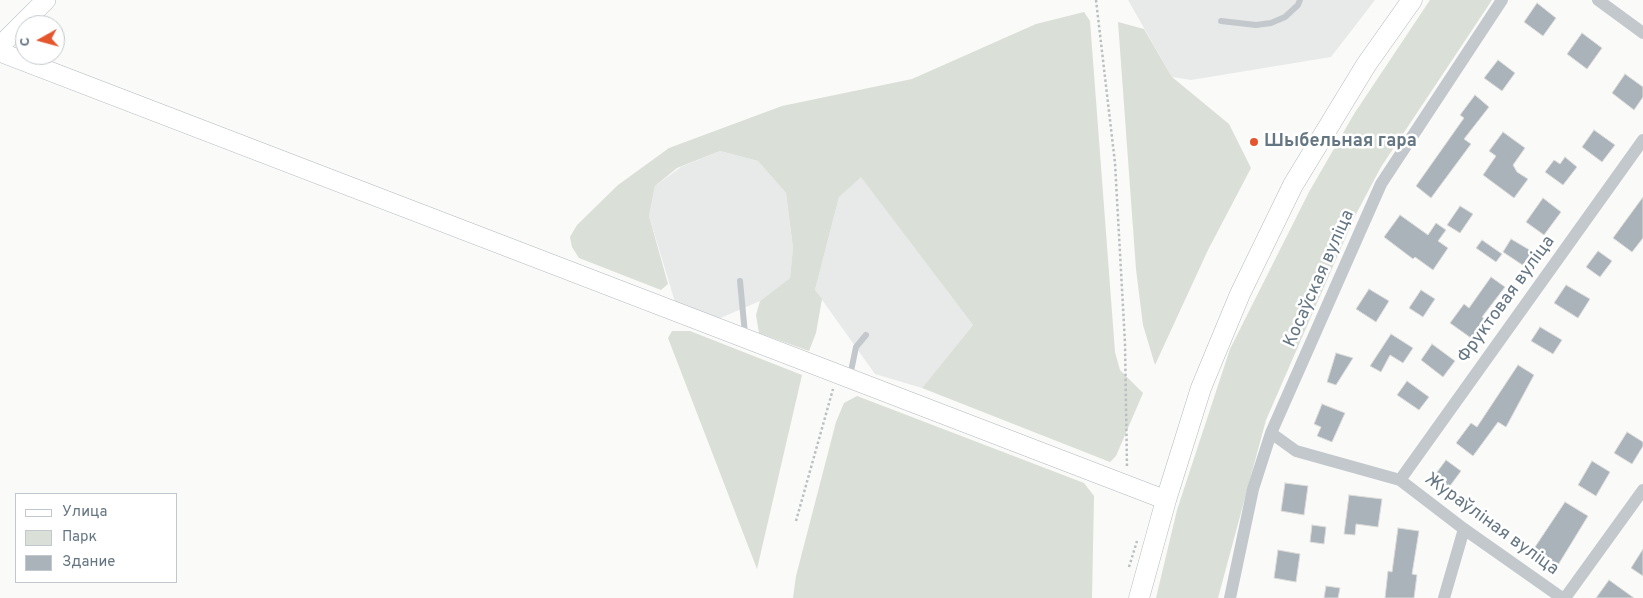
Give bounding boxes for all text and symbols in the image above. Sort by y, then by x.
north arrow [15,15,65,65]
text: С [17,36,35,47]
place label: Шыбельная гара [1264,131,1417,153]
marker: Шыбельная гара [1248,136,1260,148]
street label: Косаўская вуліца [1280,207,1360,351]
street label: Фруктовая вуліца [1454,232,1560,368]
street label: Жураўліная вуліца [1420,469,1562,581]
legend [15,493,178,583]
text: Улица [62,503,107,522]
text: Парк [62,528,97,547]
text: Здание [62,553,115,572]

